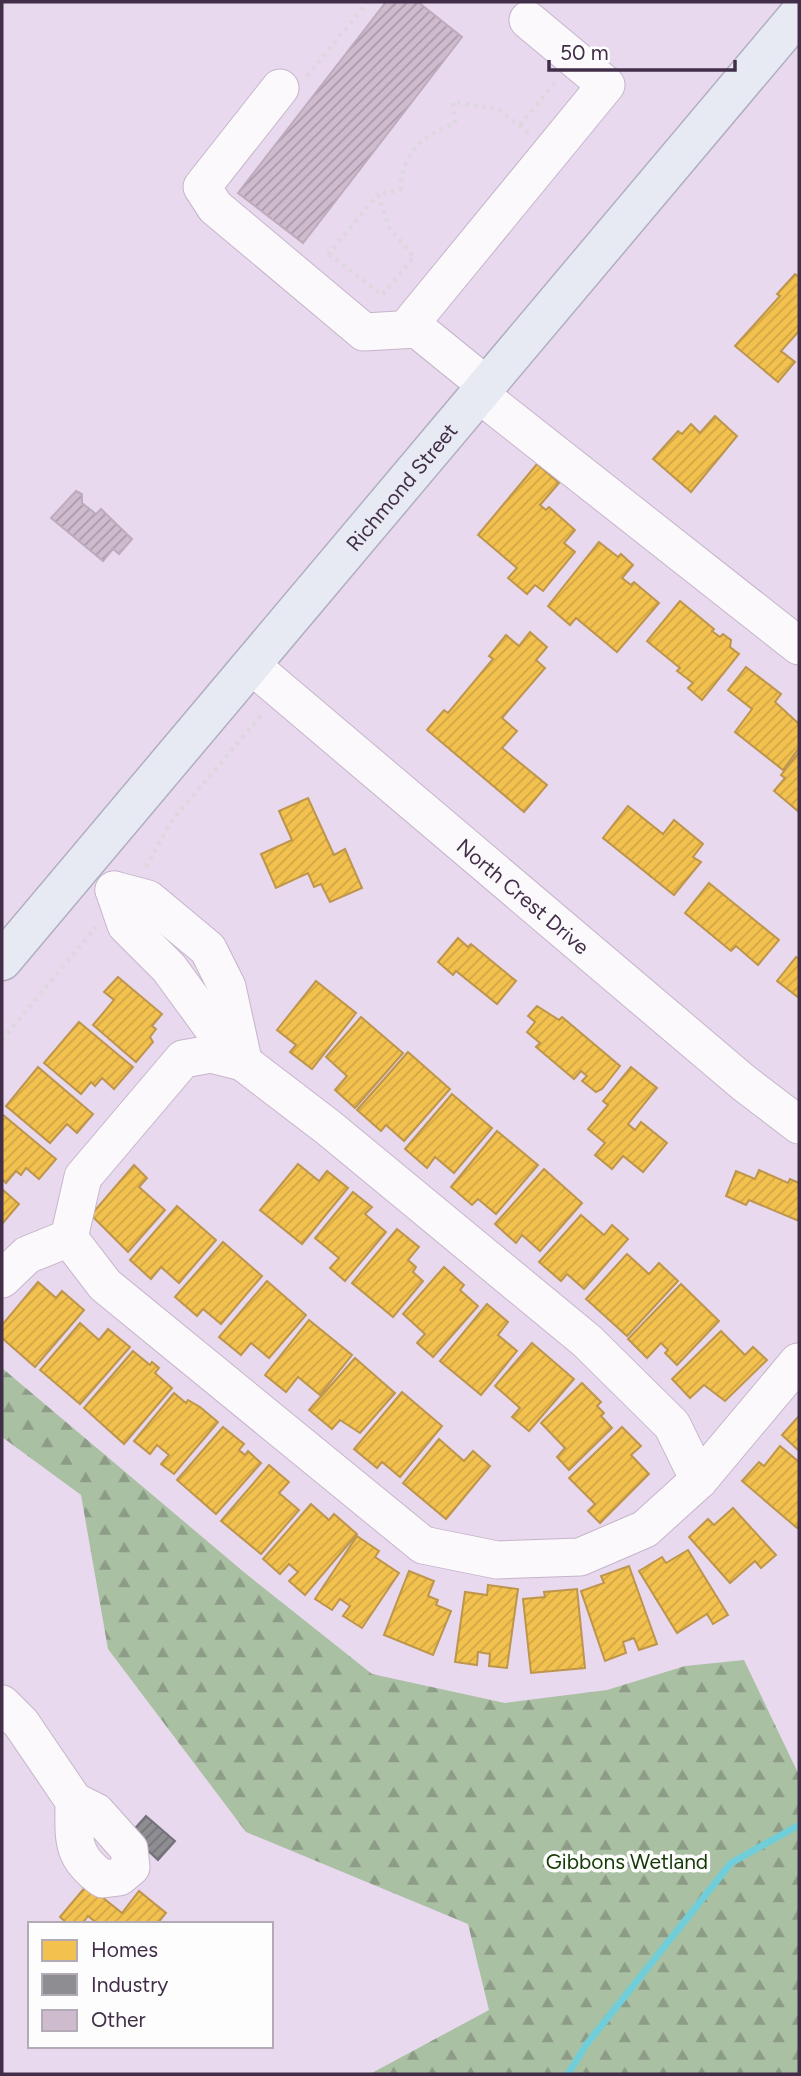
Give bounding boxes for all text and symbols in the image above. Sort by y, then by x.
scale bar [549,28,734,72]
text: 50 m [560,40,609,65]
street label: Richmond Street [340,418,462,556]
street label: North Crest Drive [452,833,595,959]
park label: Gibbons Wetland [546,1849,708,1874]
legend [28,1922,273,2048]
text: Homes [91,1937,158,1962]
text: Industry [91,1972,168,1997]
text: Other [91,2007,146,2032]

